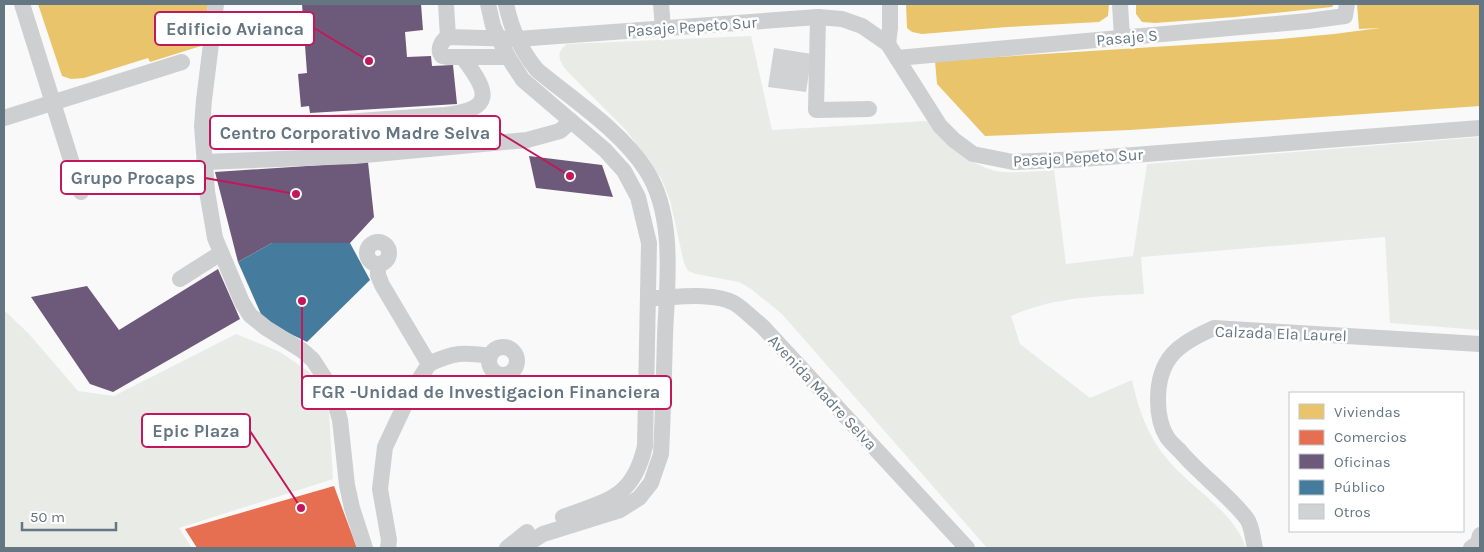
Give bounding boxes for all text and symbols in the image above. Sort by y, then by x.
callout: Edificio Avianca [155,12,314,45]
street label: Pasaje Pepeto Sur [626,12,758,41]
text: Edificio Avianca [166,18,304,40]
street label: Pasaje S [1096,25,1159,50]
callout: Centro Corporativo Madre Selva [210,116,500,149]
text: Centro Corporativo Madre Selva [220,122,490,144]
street label: Pasaje Pepeto Sur [1012,145,1144,170]
callout: Grupo Procaps [61,161,205,194]
text: Grupo Procaps [71,167,195,189]
street label: Calzada Ela Laurel [1215,322,1347,345]
street label: Avenida Madre Selva [764,331,881,454]
callout: FGR -Unidad de Investigacion Financiera [302,376,671,409]
text: FGR -Unidad de Investigacion Financiera [312,381,660,403]
legend [1289,392,1464,532]
text: Viviendas [1334,403,1401,421]
callout: Epic Plaza [142,414,250,447]
text: Epic Plaza [152,420,240,442]
text: Comercios [1334,428,1407,446]
text: Oficinas [1334,453,1391,471]
text: Público [1334,478,1385,496]
scale bar [22,500,116,532]
text: Otros [1334,503,1371,521]
text: 50 m [30,508,65,526]

